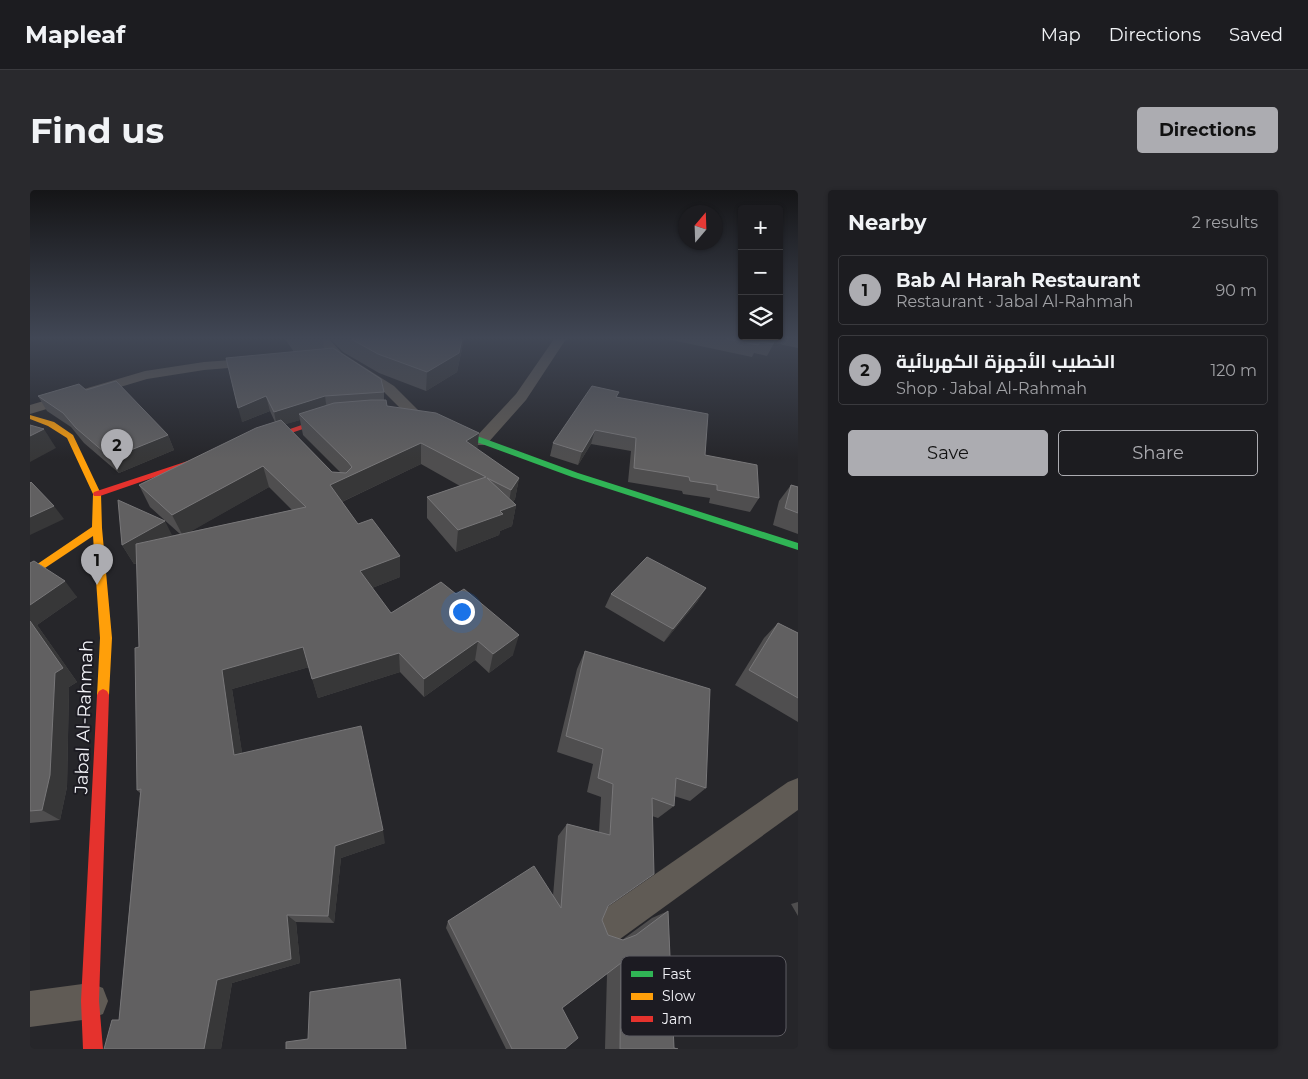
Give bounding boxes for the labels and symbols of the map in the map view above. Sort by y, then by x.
north arrow [678,205,723,250]
pin: 2 [101,429,133,470]
pin: 1 [81,544,113,585]
your location [449,599,475,625]
street label: Jabal Al-Rahmah [70,640,98,795]
legend [621,956,786,1036]
text: Fast [662,965,692,983]
text: Slow [662,987,696,1005]
text: Jam [661,1010,692,1028]

